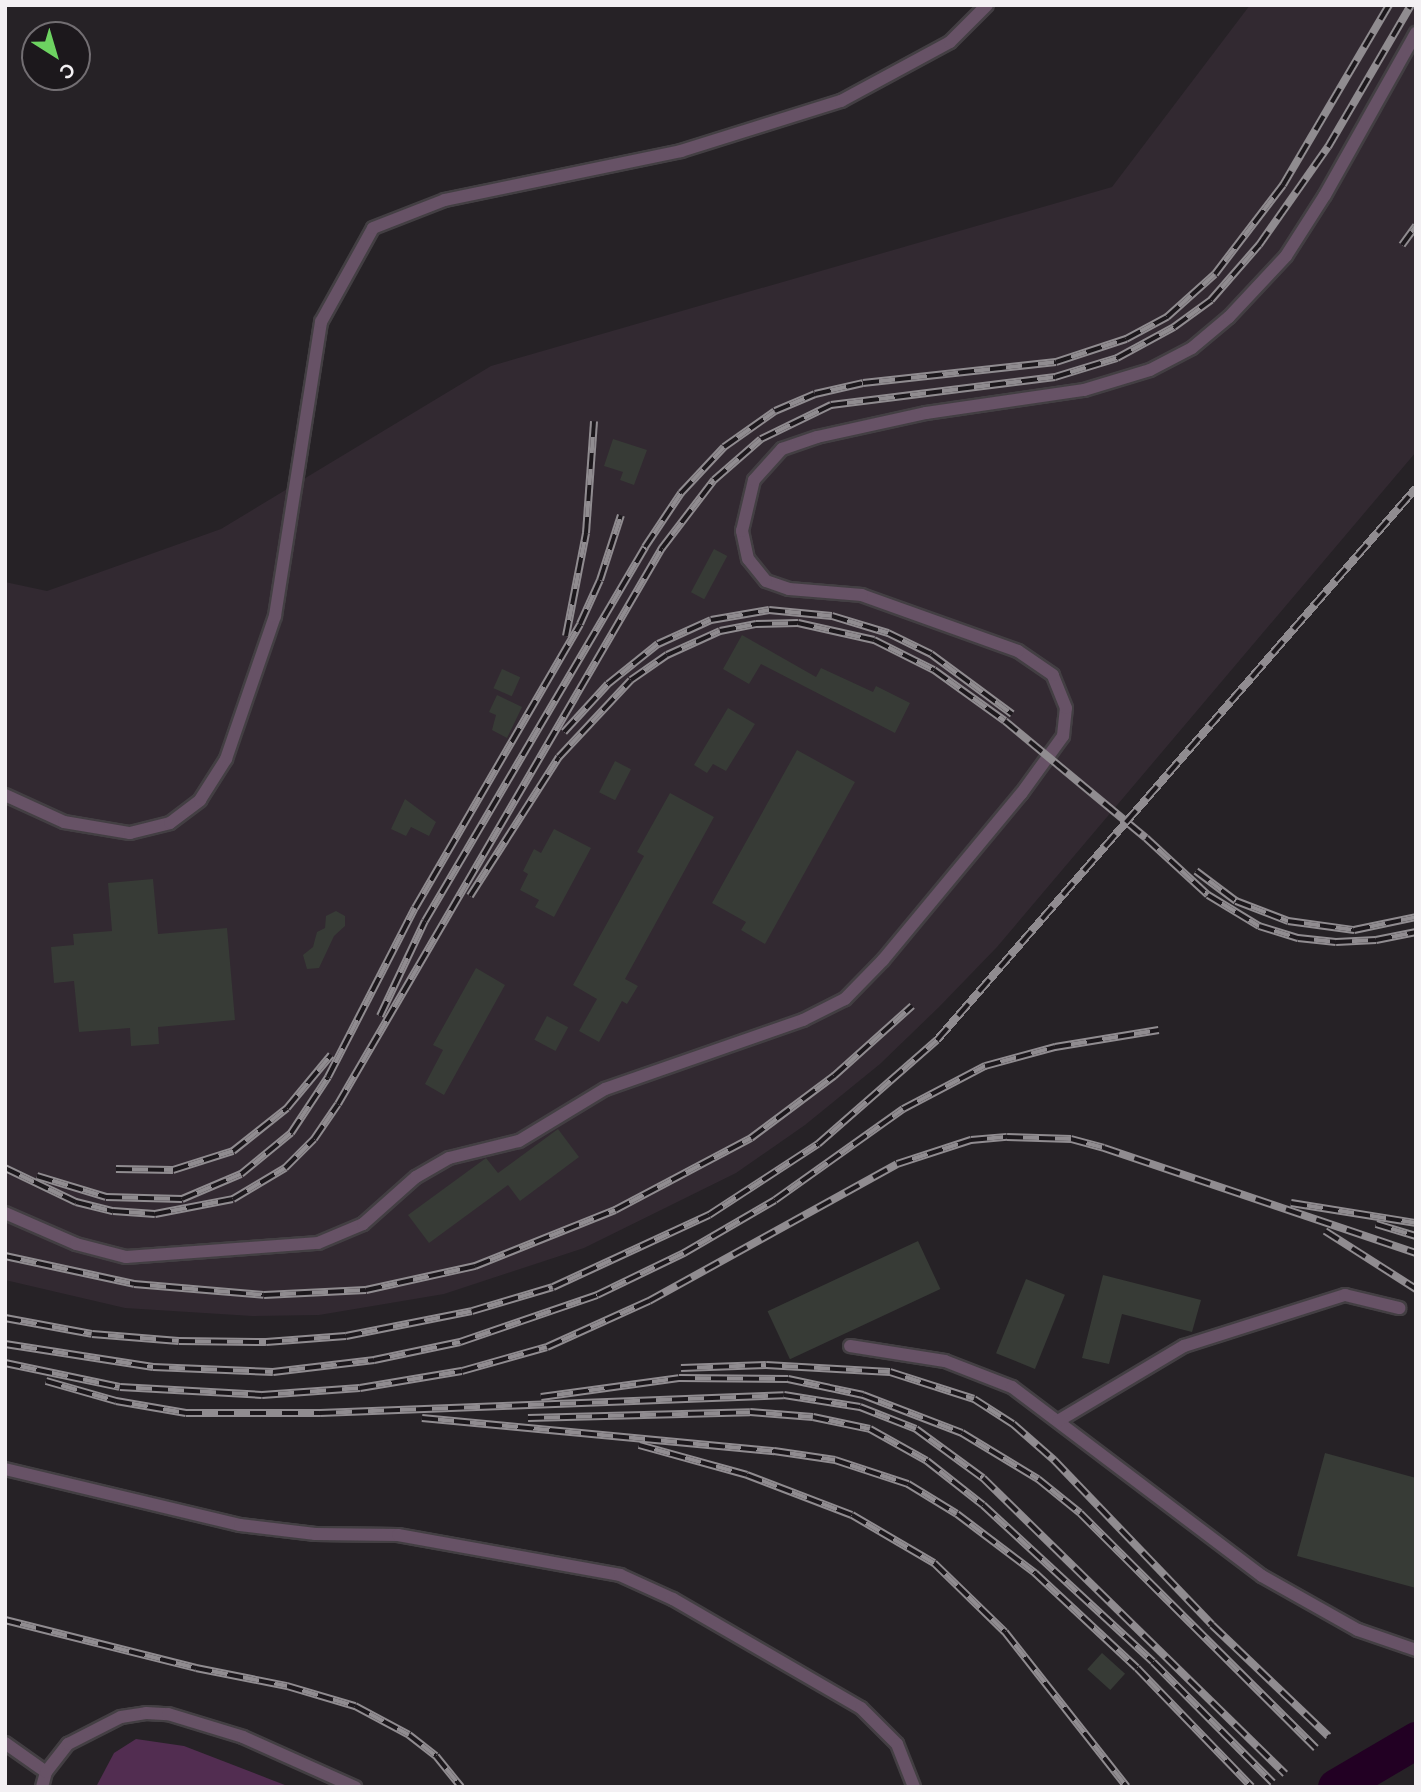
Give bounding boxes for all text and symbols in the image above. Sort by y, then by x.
north arrow [21,21,91,91]
text: С [56,58,79,84]

